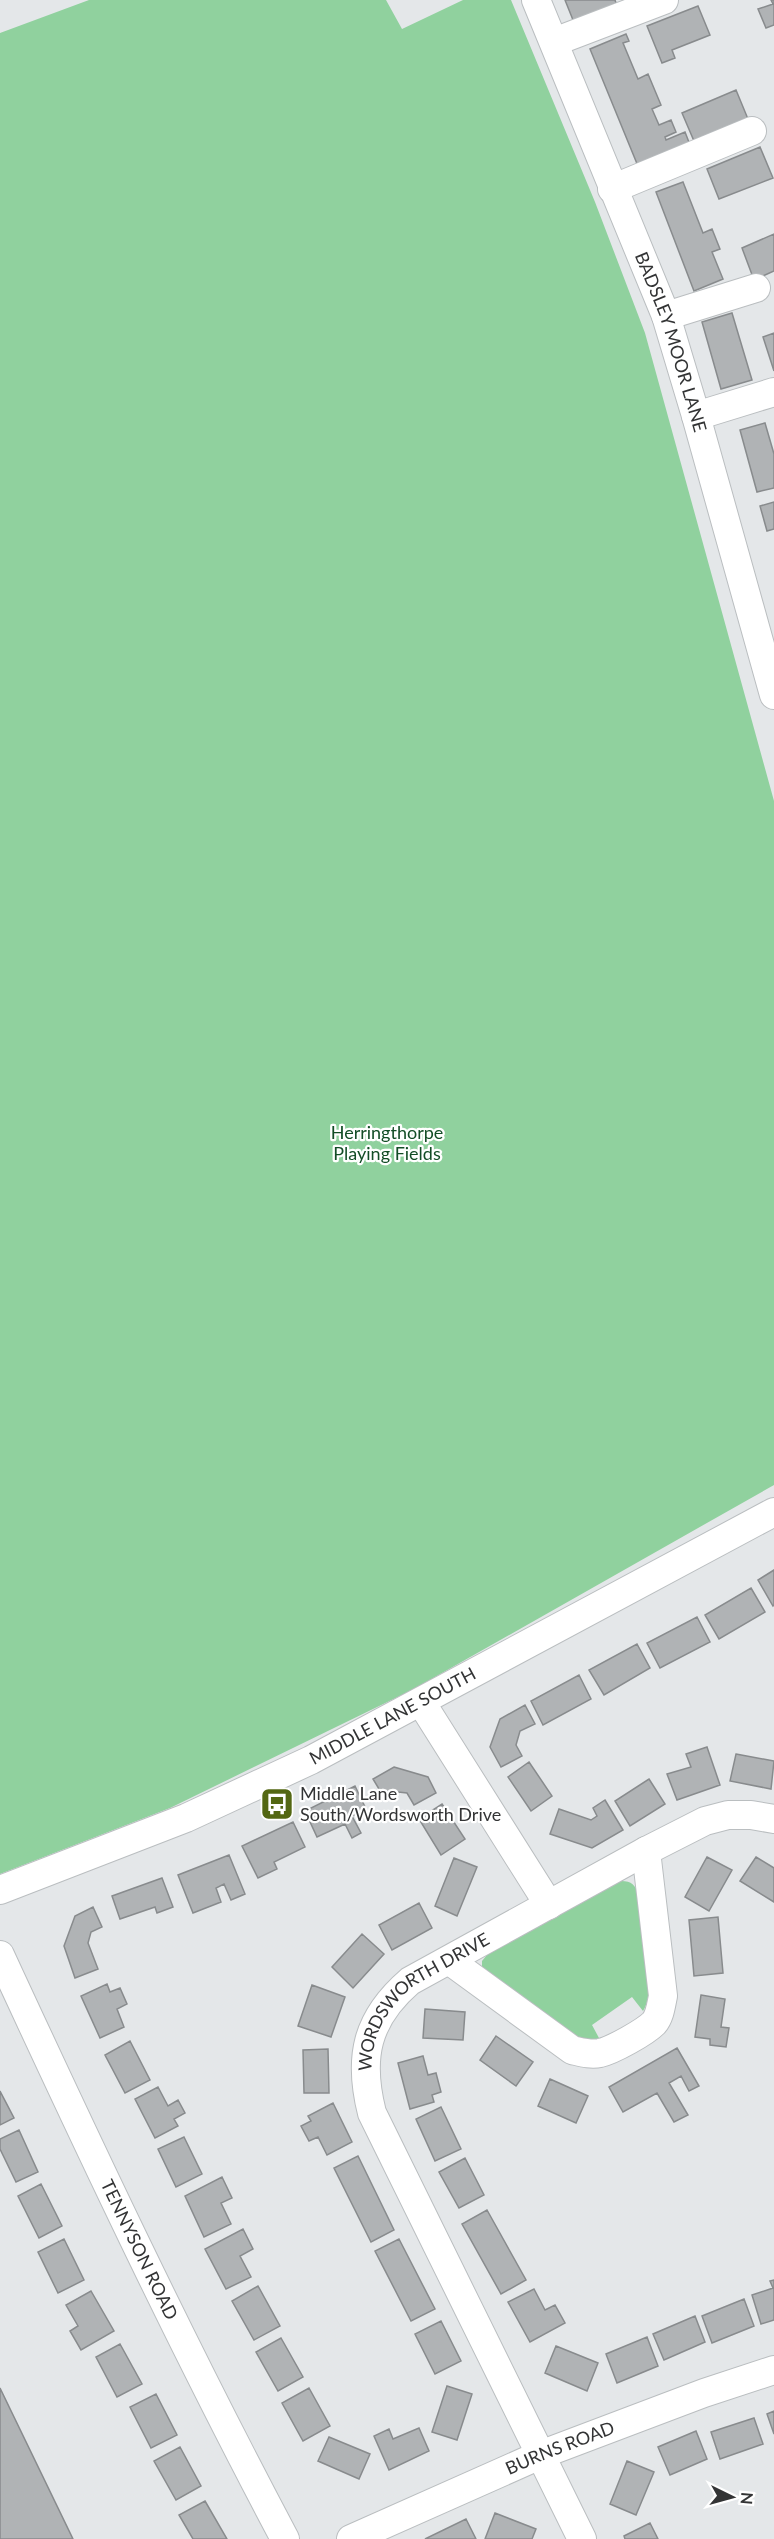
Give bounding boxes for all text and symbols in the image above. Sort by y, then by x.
street label: BADSLEY MOOR LANE [631,248,712,434]
park label: Herringthorpe Playing Fields [331,1121,443,1164]
street label: MIDDLE LANE SOUTH [305,1662,479,1769]
place label: Middle Lane South/Wordsworth Drive [300,1782,501,1825]
bus stop icon: Middle Lane South/Wordsworth Drive [259,1786,295,1822]
street label: WORDSWORTH DRIVE [353,1928,493,2071]
street label: TENNYSON ROAD [97,2176,183,2323]
street label: BURNS ROAD [502,2416,617,2479]
north arrow [702,2467,762,2527]
text: N [737,2491,757,2505]

